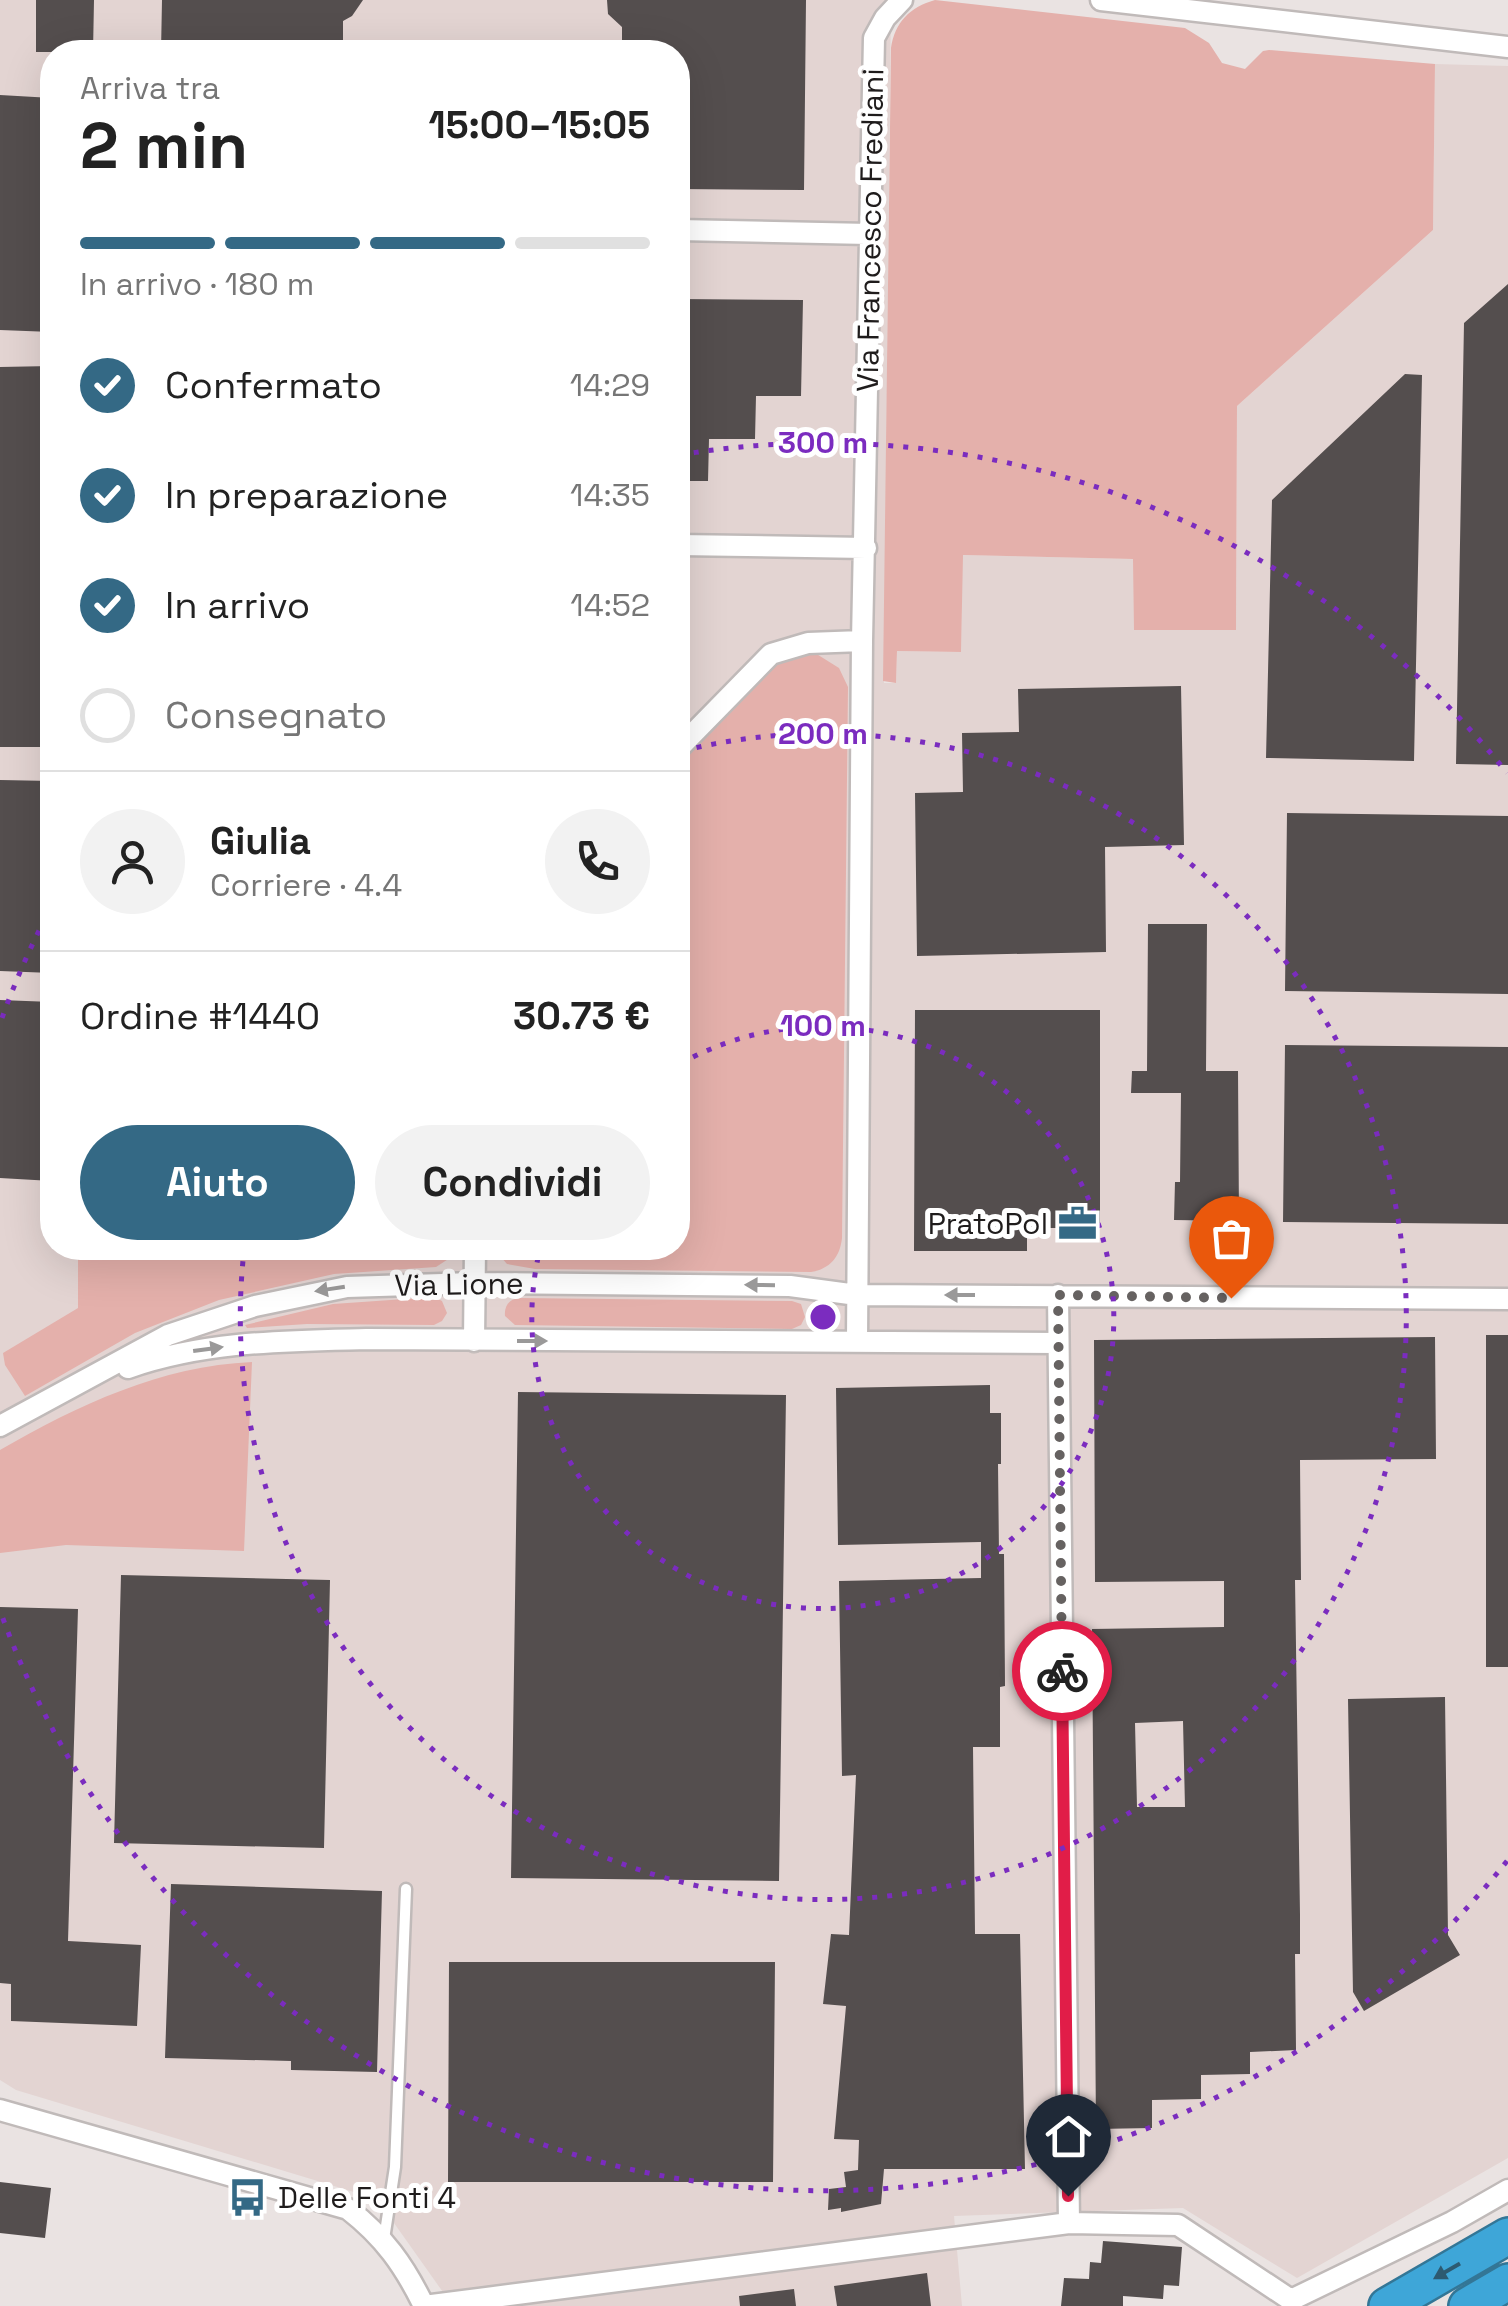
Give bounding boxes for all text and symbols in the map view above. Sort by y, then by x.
text: Arriva tra [80,68,220,108]
street label: Via Francesco Frediani [848,68,892,392]
text: 15:00–15:05 [429,101,650,149]
text: 2 min [80,104,248,187]
text: In arrivo · 180 m [80,264,314,304]
icon: check [80,358,135,413]
text: Confermato [165,361,382,409]
text: 14:29 [570,365,650,405]
text: 300 m [778,423,868,462]
icon: check [80,468,135,523]
text: In preparazione [165,471,448,519]
text: 14:35 [570,475,650,515]
icon: check [80,578,135,633]
text: In arrivo [165,581,310,629]
text: 14:52 [570,585,650,625]
text: Consegnato [165,691,387,739]
text: 200 m [778,714,868,753]
button: person [80,809,185,914]
button: phone [545,809,650,914]
text: Giulia [210,817,311,865]
text: Corriere · 4.4 [210,865,402,905]
text: Ordine #1440 [80,992,320,1040]
text: 30.73 € [513,992,650,1040]
text: 100 m [780,1006,866,1045]
button: Aiuto [80,1125,355,1240]
button: Condividi [375,1125,650,1240]
pin [1189,1196,1274,1299]
office icon: PratoPol [1057,1202,1099,1244]
place label: PratoPol [928,1204,1048,1243]
icon: bag [1204,1211,1259,1266]
street label: Via Lione [394,1263,524,1305]
one-way arrow [744,1277,776,1293]
one-way arrow [314,1282,346,1297]
one-way arrow [944,1287,976,1303]
centre of rings [805,1299,841,1335]
one-way arrow [517,1333,549,1349]
one-way arrow [192,1340,224,1356]
courier [1012,1621,1112,1721]
icon: bike [1035,1644,1090,1699]
pin [1026,2094,1111,2197]
icon: home [1041,2109,1096,2164]
bus stop icon: Delle Fonti 4 [227,2176,269,2218]
place label: Delle Fonti 4 [278,2178,456,2217]
one-way arrow [1433,2262,1461,2279]

